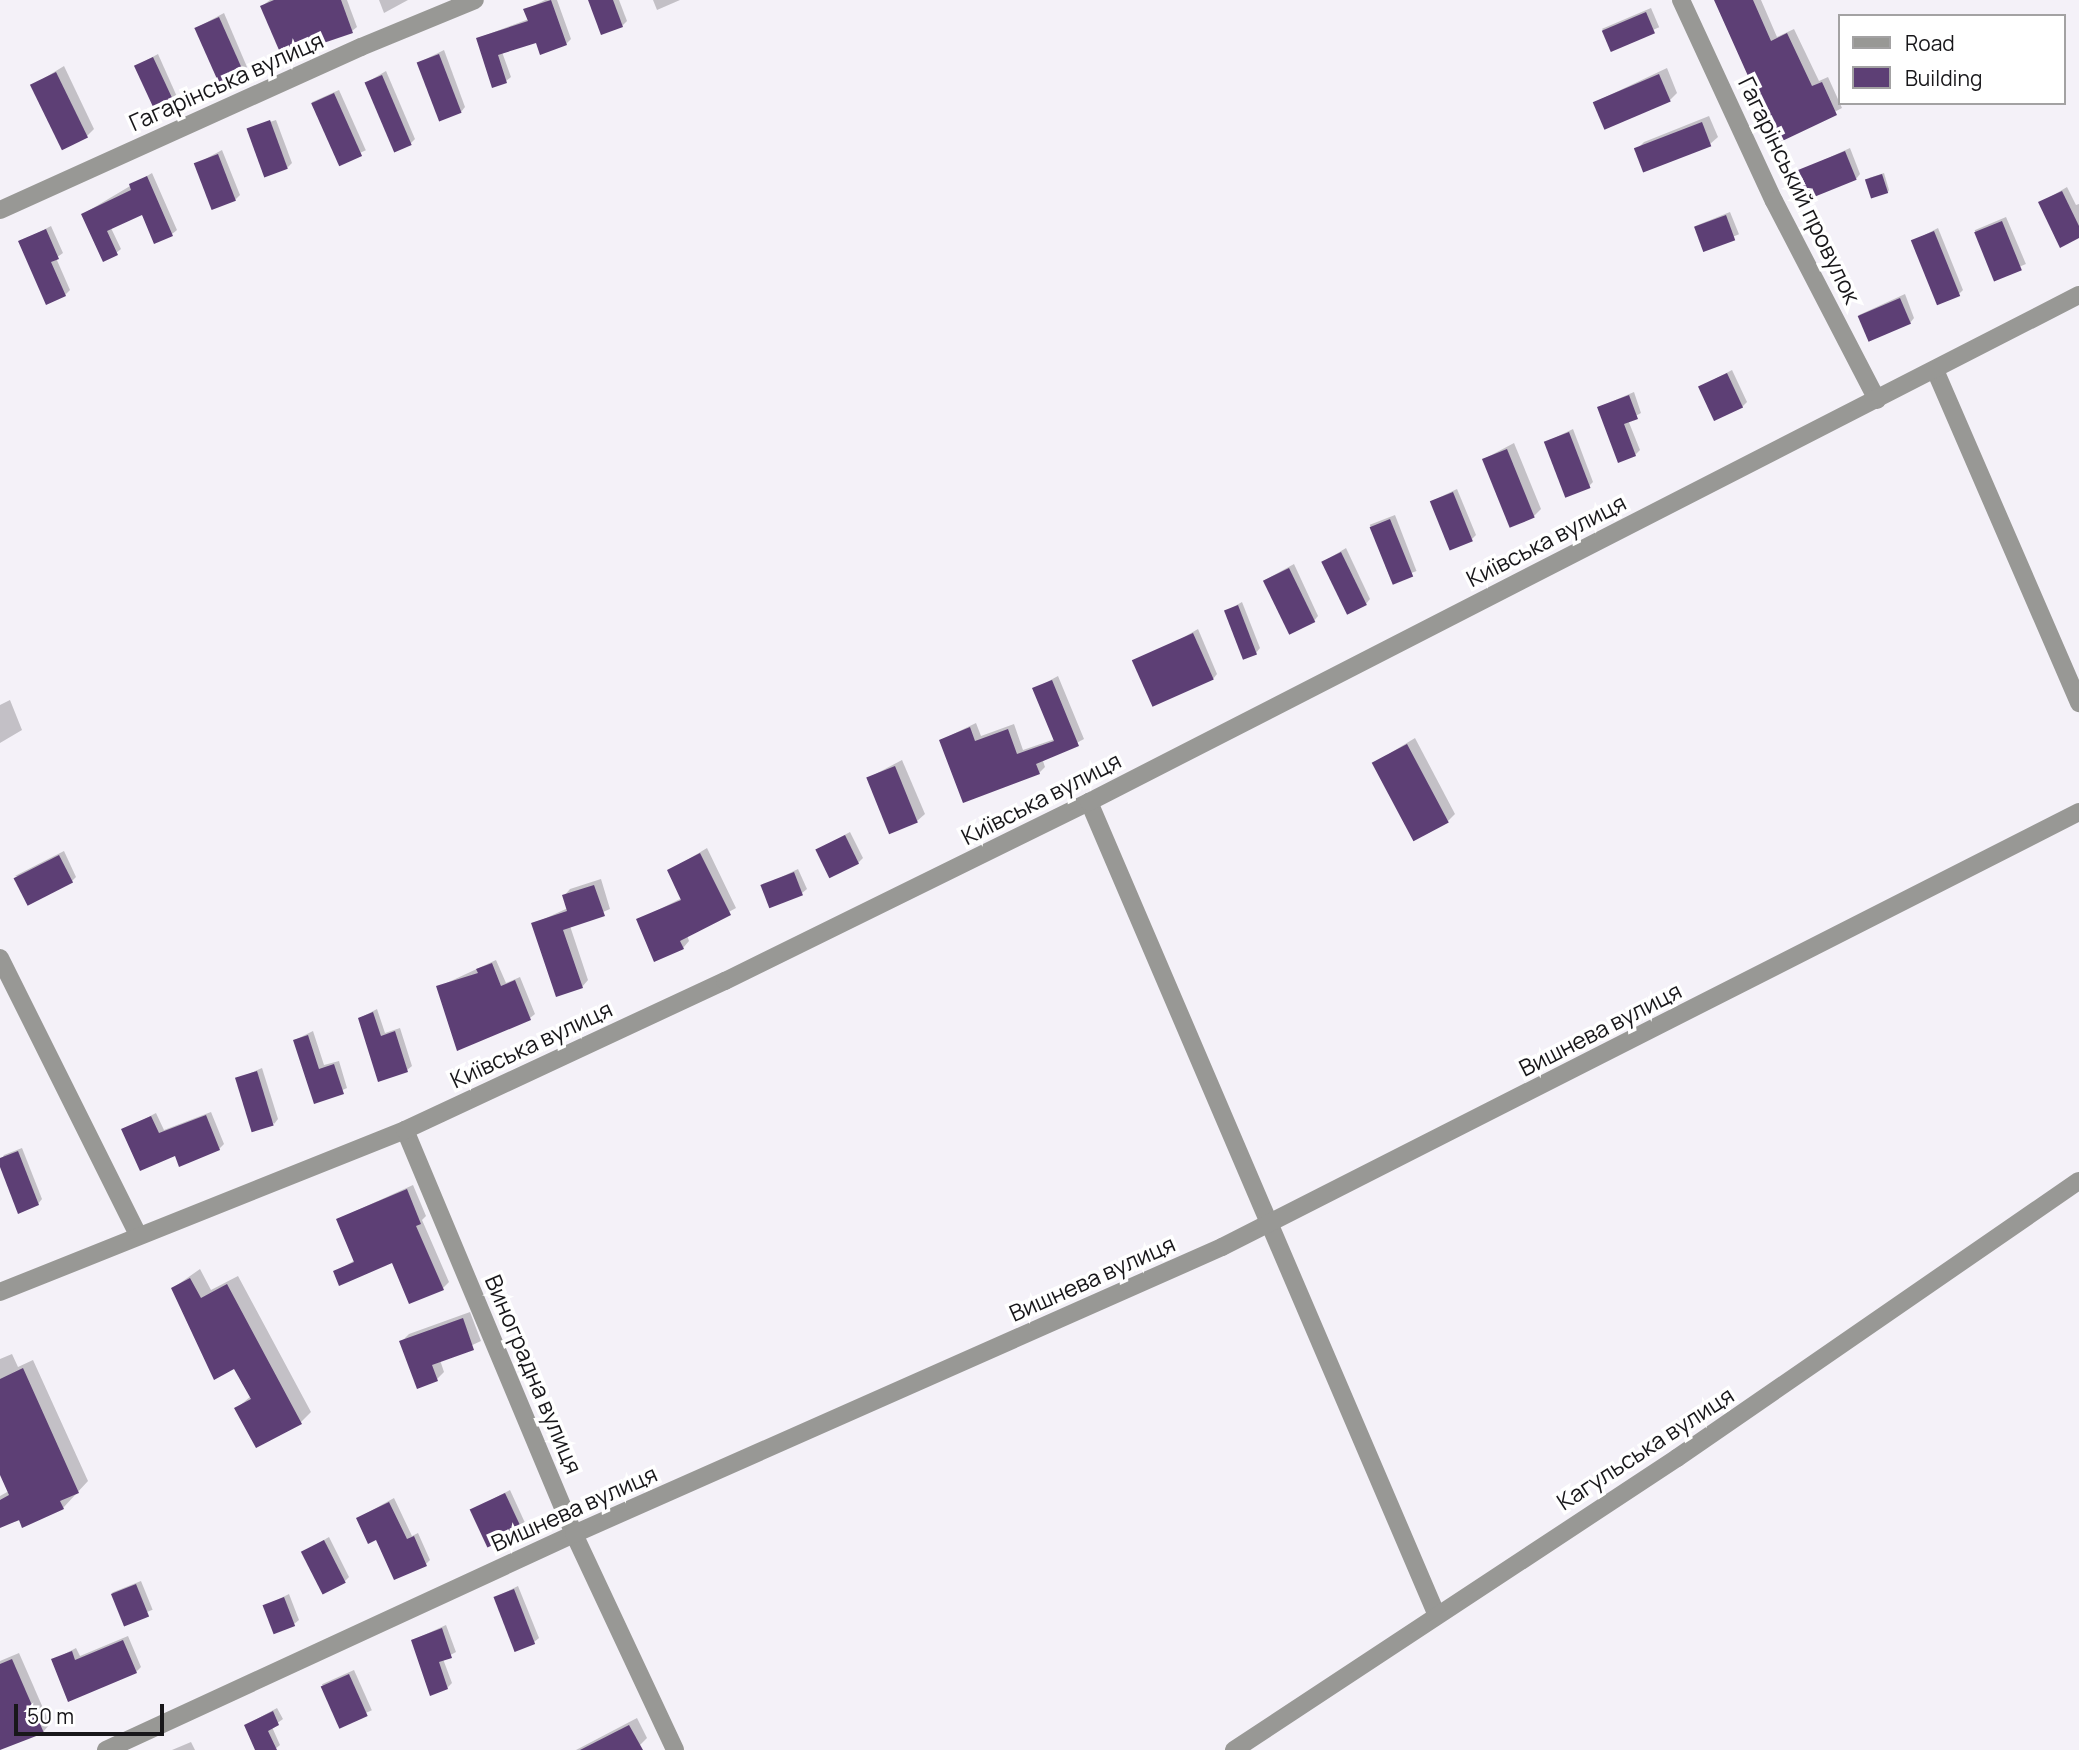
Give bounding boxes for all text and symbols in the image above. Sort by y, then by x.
legend [1838,14,2065,105]
street label: Гагарінська вулиця [124,26,328,136]
text: Road [1905,29,1955,57]
text: Building [1905,64,1982,92]
street label: Гагарінський провулок [1733,72,1867,308]
street label: Київська вулиця [1462,488,1630,592]
street label: Київська вулиця [957,746,1125,850]
street label: Вишнева вулиця [1514,976,1686,1082]
street label: Київська вулиця [446,994,616,1094]
street label: Вишнева вулиця [1005,1229,1179,1327]
street label: Виноградна вулиця [480,1270,588,1478]
street label: Кагульська вулиця [1551,1381,1739,1515]
street label: Вишнева вулиця [487,1459,661,1557]
scale bar [18,1690,168,1734]
text: 50 m [27,1702,74,1730]

